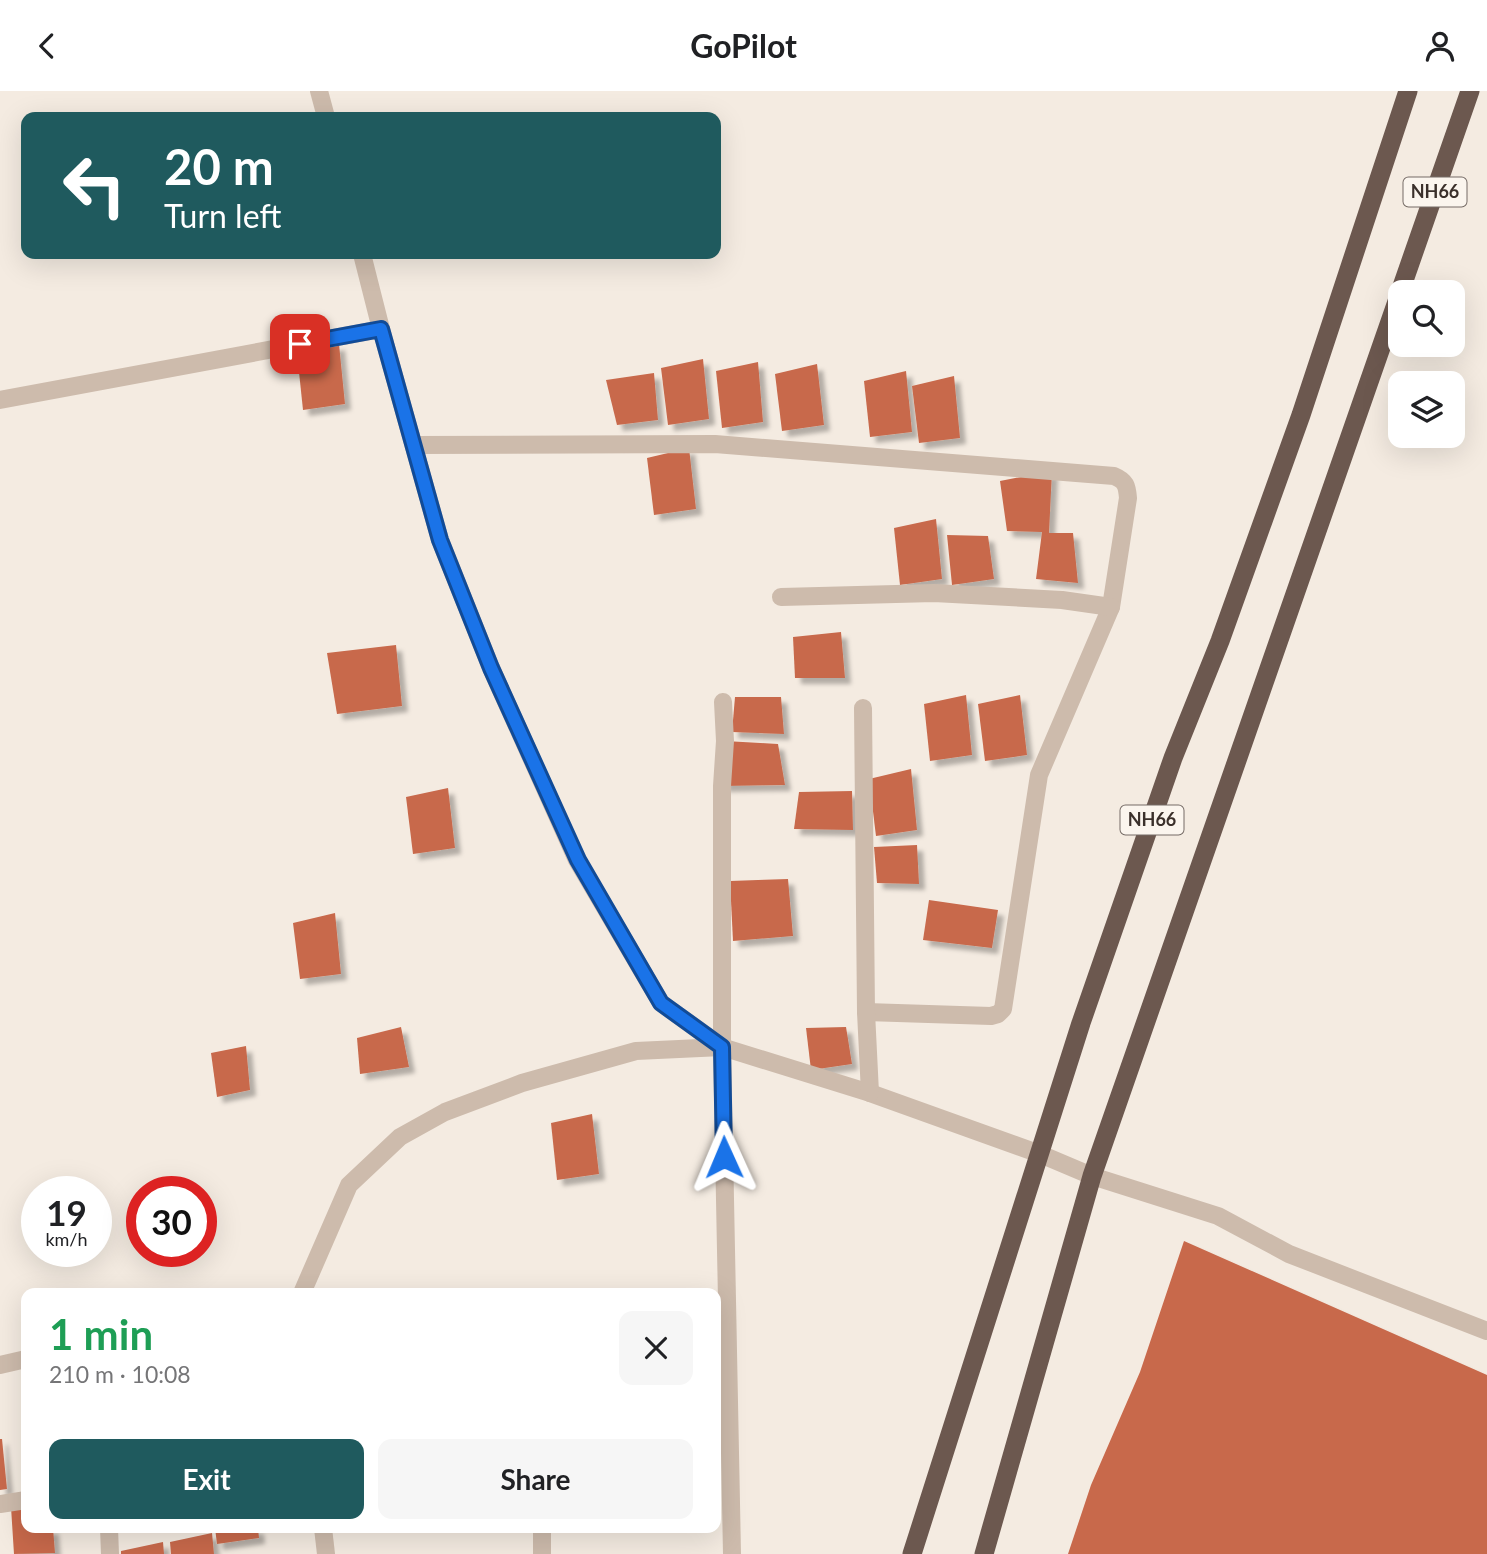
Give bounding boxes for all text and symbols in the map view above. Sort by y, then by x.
text: GoPilot [690,26,797,65]
icon: back [28,27,66,65]
icon: person [1421,27,1459,65]
text: 20 m [164,137,274,195]
icon: left [49,140,140,231]
road number: NH66 [1404,177,1466,207]
text: Turn left [164,196,281,235]
map controls [1388,280,1465,448]
button: search [1388,280,1465,357]
pin [270,314,330,374]
icon: arrive [281,325,319,363]
button: layers [1388,371,1465,448]
road number: NH66 [1120,805,1184,835]
position arrow [687,1120,761,1194]
speed limit sign: 30 [126,1176,217,1267]
text: 19 [46,1191,87,1233]
text: km/h [45,1228,88,1250]
text: 1 min [49,1309,153,1359]
button: close [619,1311,693,1385]
text: 210 m · 10:08 [49,1360,191,1388]
button: Exit [49,1439,364,1519]
button: Share [378,1439,693,1519]

